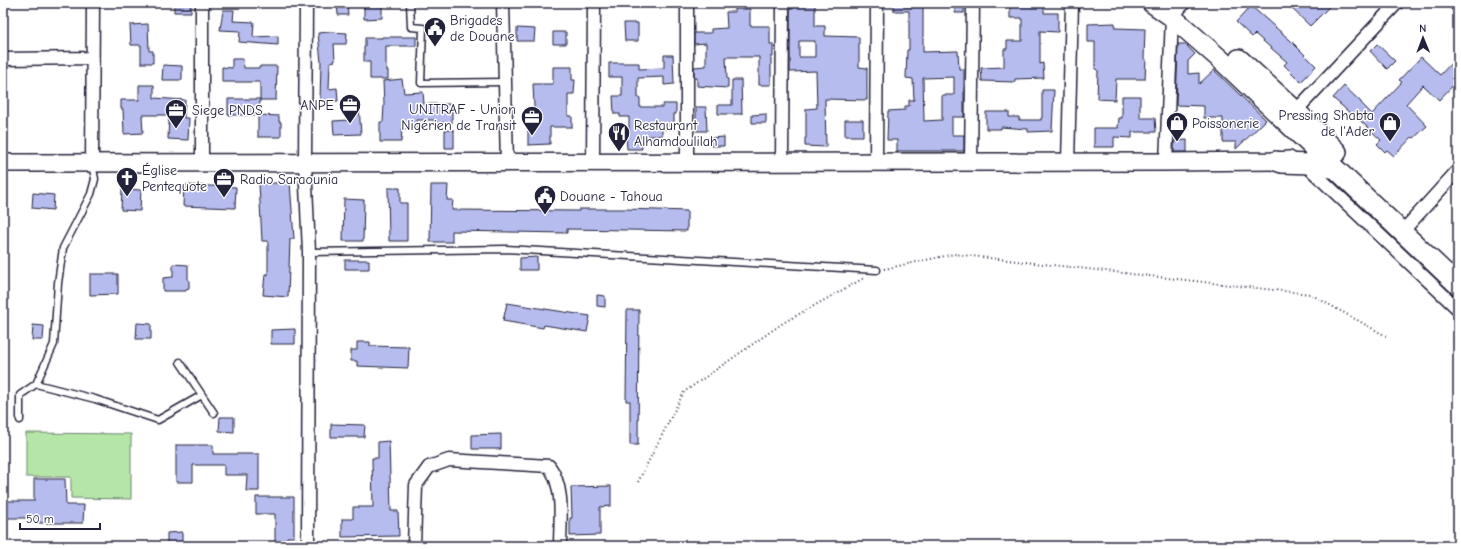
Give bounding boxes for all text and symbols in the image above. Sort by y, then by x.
place label: Brigades de Douane [450,12,514,45]
public building icon: Brigades de Douane [422,15,448,48]
north arrow [1403,18,1443,58]
text: N [1419,22,1427,35]
office icon: ANPE [337,92,363,125]
office icon: Siege PNDS [163,97,189,130]
place label: ANPE [300,97,334,114]
place label: UNITRAF - Union Nigérien de Transit [401,101,517,134]
place label: Siege PNDS [192,102,263,119]
office icon: UNITRAF - Union Nigérien de Transit [519,104,545,137]
place label: Pressing Shabta de l'Ader [1279,107,1374,140]
shop icon: Poissonerie [1164,110,1190,143]
shop icon: Pressing Shabta de l'Ader [1377,110,1403,143]
place label: Poissonerie [1192,115,1259,132]
place label: Restaurant Alhamdoulilah [634,117,718,150]
restaurant icon: Restaurant Alhamdoulilah [606,120,632,153]
place label: Église Pentequote [142,162,207,195]
church icon: Église Pentequote [114,165,140,198]
office icon: Radio Saraounia [211,166,237,199]
place label: Radio Saraounia [240,171,338,188]
public building icon: Douane - Tahoua [532,183,558,216]
place label: Douane - Tahoua [560,188,663,205]
scale bar [20,505,100,531]
text: 50 m [26,512,54,526]

